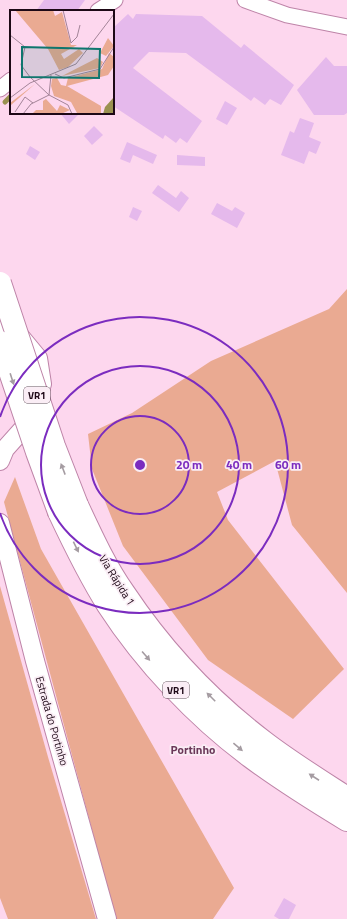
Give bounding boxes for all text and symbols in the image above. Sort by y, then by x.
inset map [10,10,114,114]
one-way arrow [9,373,15,385]
road number: VR1 [24,387,50,403]
text: 20 m [176,455,202,474]
text: 40 m [226,455,252,474]
text: 60 m [275,455,301,474]
centre of rings [133,458,147,472]
one-way arrow [60,462,66,474]
one-way arrow [73,541,79,553]
street label: Via Rápida 1 [95,552,139,608]
one-way arrow [141,651,150,661]
street label: Estrada do Portinho [32,674,72,768]
road number: VR1 [163,682,189,698]
one-way arrow [206,693,216,702]
district label: Portinho [170,740,216,759]
one-way arrow [233,742,244,751]
one-way arrow [309,773,319,781]

